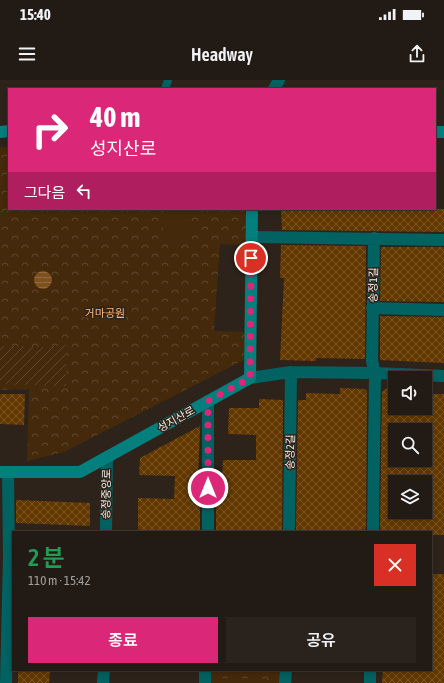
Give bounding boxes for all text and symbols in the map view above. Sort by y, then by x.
text: 15:40 [20,6,51,23]
icon: menu [16,43,38,65]
icon: share [406,43,428,65]
text: Headway [191,44,253,65]
text: 40 m [90,101,140,133]
icon: right [24,104,76,156]
text: 성지산로 [90,138,156,159]
icon: left [73,180,95,202]
text: 그다음 [24,184,65,201]
pin [234,241,268,275]
icon: arrive [240,247,262,269]
street label: 송정1길 [367,267,379,303]
park label: 거마공원 [85,307,125,319]
map controls [388,371,432,519]
button: sound [388,371,432,415]
street label: 성지산로 [155,404,197,434]
button: search [388,423,432,467]
street label: 송정2길 [284,434,296,470]
position arrow [187,467,229,509]
street label: 송정중앙로 [100,469,112,519]
button: layers [388,475,432,519]
text: 2 분 [28,544,65,571]
button: close [374,544,416,586]
text: 110 m · 15:42 [28,573,91,588]
button: 종료 [28,617,218,663]
button: 공유 [226,617,416,663]

